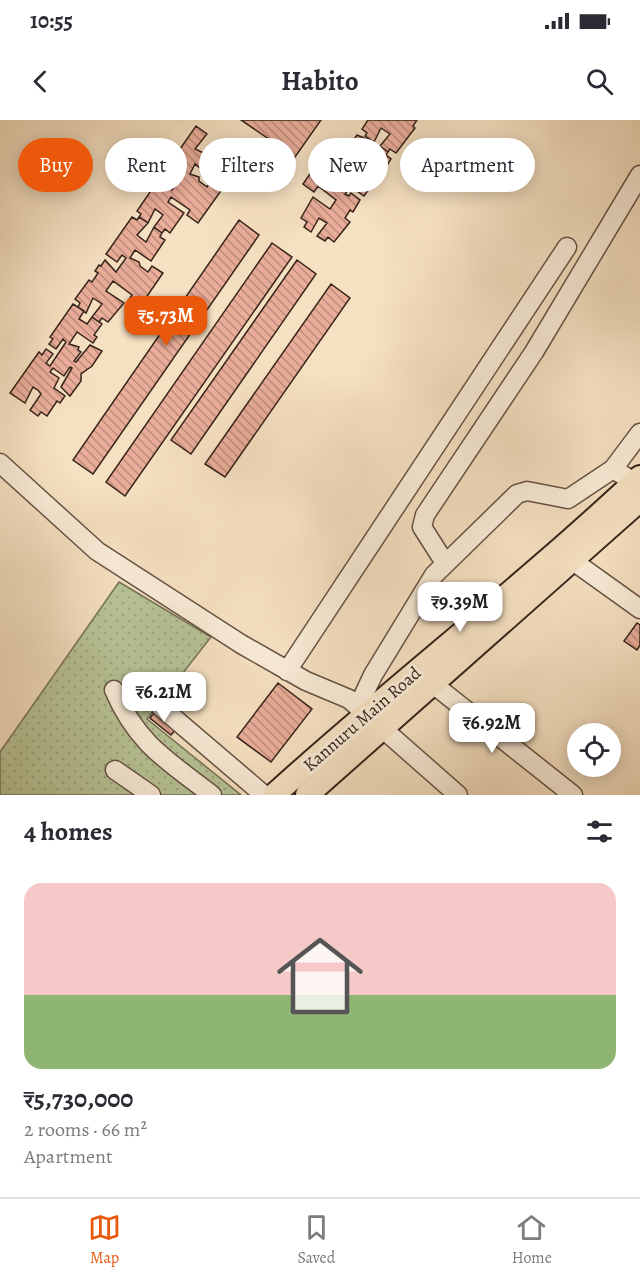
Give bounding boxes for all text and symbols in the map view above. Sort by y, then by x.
text: 10:55 [30,6,73,36]
text: Habito [281,63,359,99]
icon: back [24,65,57,98]
icon: search [583,65,616,98]
chip: Buy [18,138,93,192]
chip: Rent [105,138,187,192]
chip: Filters [199,138,296,192]
chip: New [308,138,388,192]
chip: Apartment [400,138,535,192]
pin: ₹5.73M [117,296,215,347]
text: ₹5.73M [138,302,194,329]
pin: ₹9.39M [411,582,509,633]
text: ₹9.39M [432,588,488,615]
street label: Kannuru Main Road [298,661,426,777]
pin: ₹6.21M [115,672,213,723]
text: ₹6.21M [136,678,192,705]
pin: ₹6.92M [443,703,541,754]
text: ₹6.92M [463,709,521,736]
map controls [567,723,621,777]
button: locate [567,723,621,777]
text: 4 homes [24,814,113,849]
icon: filters [583,815,616,848]
icon: home [266,922,374,1030]
text: ₹5,730,000 [24,1081,133,1116]
text: 2 rooms · 66 m² [24,1116,147,1143]
text: Apartment [24,1143,113,1170]
tab: Map [88,1211,121,1269]
tab: Saved [297,1211,335,1269]
tab: Home [512,1211,552,1269]

